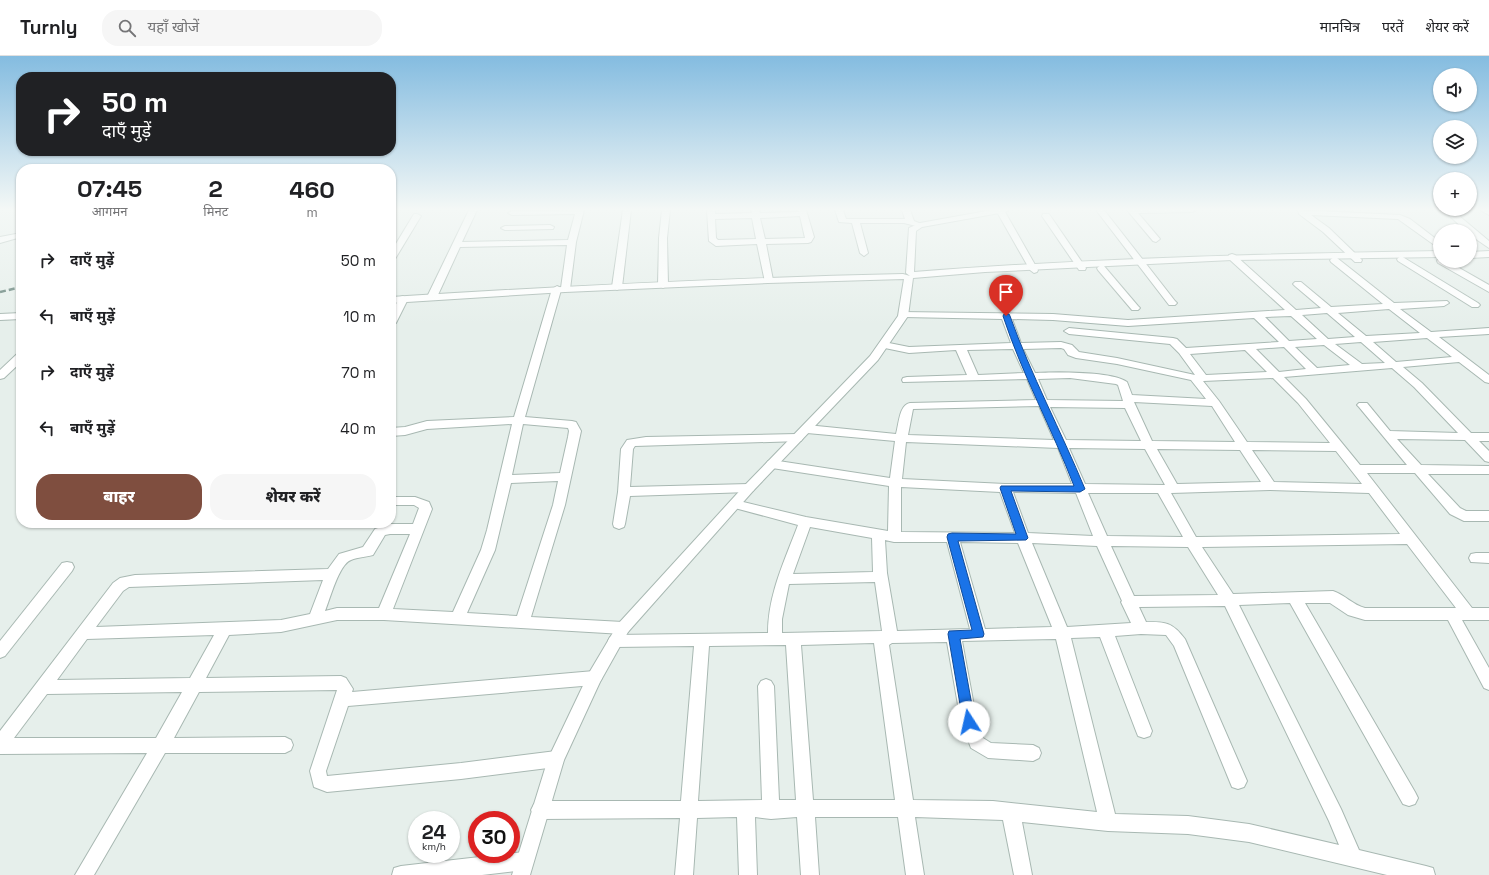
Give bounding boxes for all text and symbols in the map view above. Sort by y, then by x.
search box [102,10,382,46]
text: Turnly [20,15,78,40]
icon: search [116,17,138,39]
text: यहाँ खोजें [148,17,199,36]
text: मानचित्र [1320,18,1360,36]
text: परतें [1382,18,1404,36]
text: शेयर करें [1426,18,1469,36]
map controls [1433,68,1477,268]
button: sound [1433,68,1477,112]
text: 50 m [102,84,168,120]
icon: right [36,88,88,140]
text: दाएँ मुड़ें [102,119,151,142]
button: layers [1433,120,1477,164]
button: + [1433,172,1477,216]
text: 07:45 [77,173,142,204]
text: 2 [209,173,223,204]
text: 460 [289,174,335,205]
text: आगमन [92,203,127,220]
text: मिनट [203,203,228,220]
text: m [306,204,318,221]
button: − [1433,224,1477,268]
icon: right [36,249,58,271]
text: दाएँ मुड़ें [70,250,114,269]
text: 50 m [341,251,376,270]
pin [989,275,1023,316]
icon: arrive [995,281,1017,303]
icon: left [36,305,58,327]
text: बाएँ मुड़ें [70,306,115,325]
text: 10 m [343,307,376,326]
icon: right [36,361,58,383]
text: दाएँ मुड़ें [70,362,114,381]
text: 70 m [341,363,376,382]
icon: left [36,417,58,439]
text: बाएँ मुड़ें [70,418,115,437]
text: 40 m [340,419,376,438]
button: बाहर [36,474,202,520]
button: शेयर करें [210,474,376,520]
position arrow [948,701,990,743]
speed limit sign: 30 [468,811,520,863]
text: 24 [422,819,446,845]
text: km/h [422,840,446,853]

